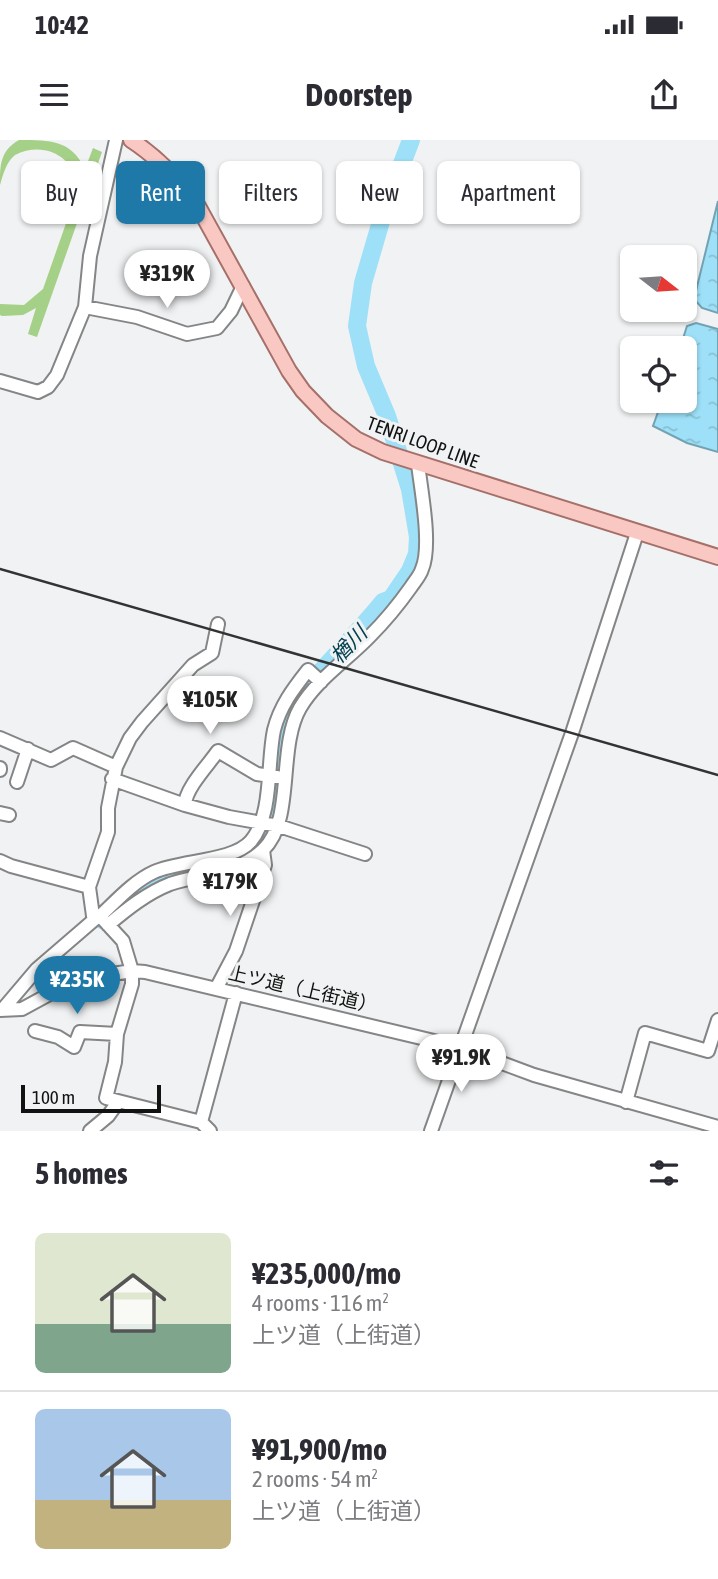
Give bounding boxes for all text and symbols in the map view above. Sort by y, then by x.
text: 10:42 [35,10,89,40]
icon: menu [35,76,73,114]
text: Doorstep [305,76,413,113]
icon: share [645,76,683,114]
chip: Buy [21,161,102,224]
chip: Rent [116,161,205,224]
chip: Filters [219,161,322,224]
chip: New [336,161,423,224]
chip: Apartment [437,161,580,224]
north arrow [620,245,696,322]
map controls [620,245,697,413]
pin: ¥319K [118,250,216,310]
text: ¥319K [140,260,194,286]
button: locate [620,336,697,413]
street label: TENRI LOOP LINE [364,412,482,472]
water label: 楢川 [325,619,373,667]
pin: ¥105K [161,676,259,736]
text: ¥105K [183,686,237,712]
pin: ¥179K [181,858,279,918]
text: ¥179K [203,868,257,894]
pin: ¥235K [28,956,126,1016]
street label: 上ツ道（上街道） [226,961,380,1017]
text: ¥235K [50,966,104,992]
pin: ¥91.9K [404,1034,518,1094]
text: ¥91.9K [432,1044,490,1070]
scale bar [21,1082,161,1114]
text: 100 m [32,1086,75,1108]
icon: filters [645,1154,683,1192]
text: 5 homes [35,1156,128,1190]
text: ¥235,000/mo [252,1256,401,1290]
icon: home [91,1261,175,1345]
text: 4 rooms · 116 m² [252,1290,389,1316]
text: 上ツ道（上街道） [252,1322,436,1348]
text: ¥91,900/mo [252,1432,387,1466]
icon: home [91,1437,175,1521]
text: 2 rooms · 54 m² [252,1466,378,1492]
text: 上ツ道（上街道） [252,1498,436,1524]

